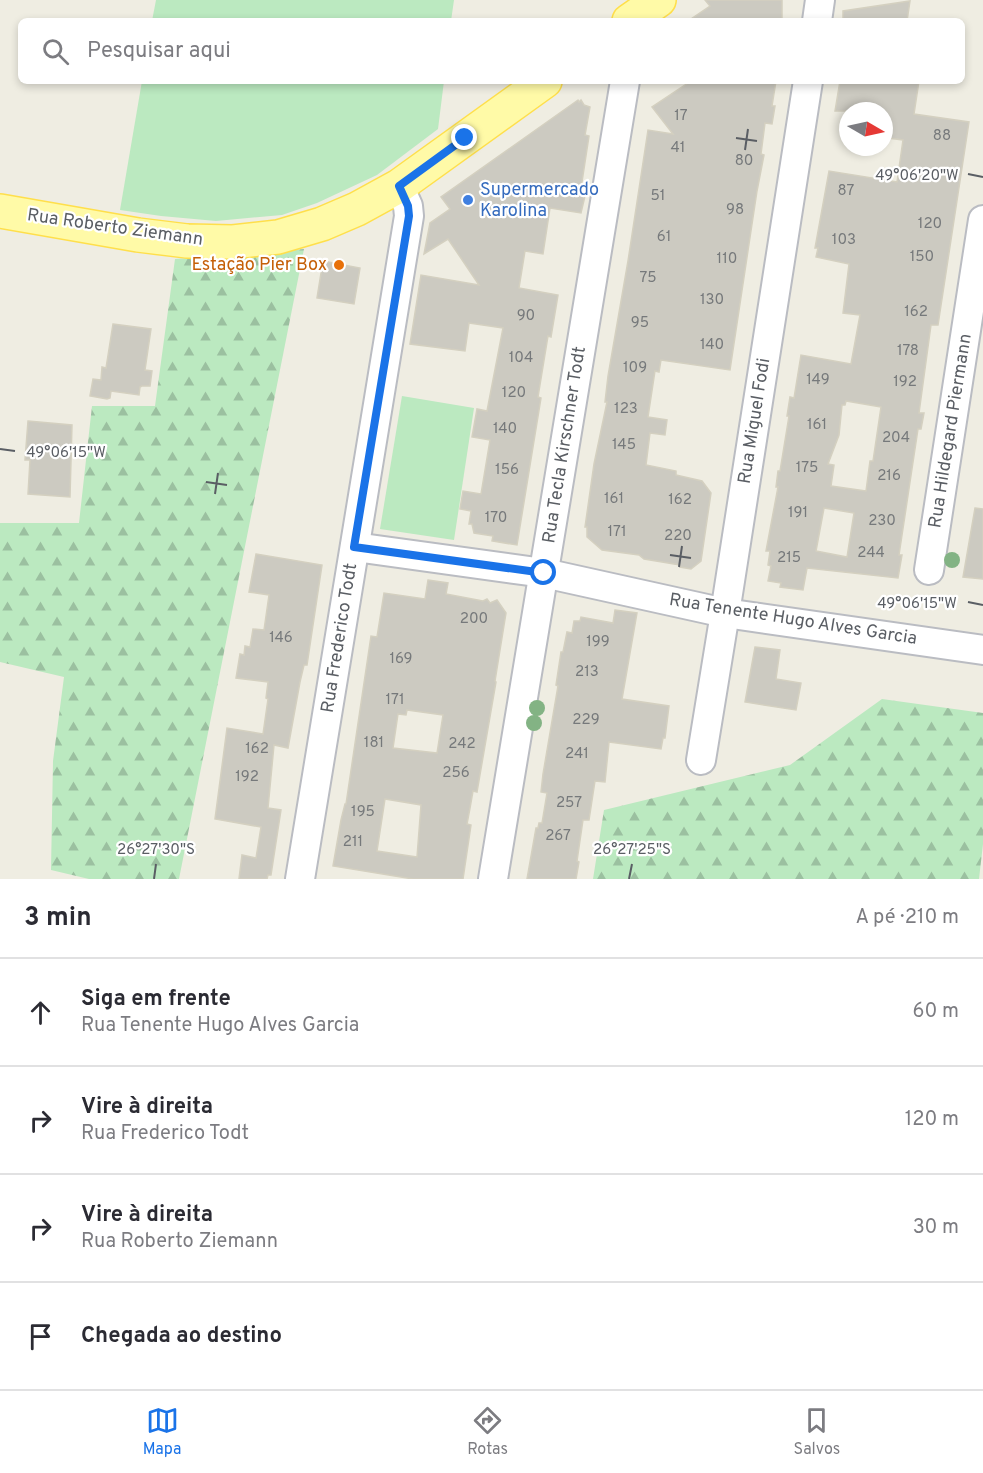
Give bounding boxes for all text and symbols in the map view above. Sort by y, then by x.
search box [18,18,965,84]
icon: search [39,35,72,68]
text: Pesquisar aqui [87,38,231,65]
north arrow [839,102,893,156]
house number: 17 [674,107,688,126]
route end [451,124,477,150]
house number: 88 [933,127,951,146]
house number: 41 [671,139,685,158]
house number: 80 [735,152,753,171]
text: 49°06'20"W [875,167,959,186]
place label: Supermercado Karolina [480,179,599,223]
house number: 87 [838,182,855,201]
house number: 51 [651,187,665,206]
marker: Supermercado Karolina [461,193,475,207]
house number: 98 [726,201,744,220]
street label: Rua Roberto Ziemann [26,204,204,252]
house number: 120 [918,215,942,234]
house number: 61 [657,228,671,247]
house number: 103 [832,231,856,250]
house number: 150 [910,248,934,267]
house number: 110 [717,250,737,269]
place label: Estação Pier Box [191,254,327,277]
marker: Estação Pier Box [332,258,346,272]
house number: 75 [639,269,657,288]
house number: 130 [700,291,724,310]
house number: 162 [904,303,928,322]
house number: 90 [517,307,535,326]
house number: 95 [631,314,649,333]
street label: Rua Hildegard Piermann [924,332,978,530]
house number: 140 [700,336,724,355]
house number: 178 [897,342,919,361]
street label: Rua Tecla Kirschner Todt [538,345,592,545]
house number: 104 [509,349,533,368]
street label: Rua Miguel Fodi [734,356,776,486]
house number: 109 [623,359,647,378]
house number: 149 [806,371,830,390]
house number: 192 [893,373,917,392]
house number: 120 [502,384,526,403]
house number: 123 [614,400,638,419]
house number: 161 [807,416,827,435]
house number: 140 [493,420,517,439]
house number: 204 [882,429,910,448]
house number: 145 [612,436,636,455]
text: 49°06'15"W [26,444,106,463]
house number: 175 [796,459,818,478]
house number: 156 [495,461,519,480]
house number: 216 [877,467,901,486]
house number: 161 [604,490,624,509]
house number: 162 [668,491,692,510]
house number: 191 [788,504,808,523]
house number: 170 [485,509,507,528]
house number: 230 [868,512,896,531]
house number: 171 [607,523,627,542]
house number: 220 [664,527,692,546]
house number: 244 [857,544,885,563]
house number: 215 [777,549,801,568]
route start [530,559,556,585]
street label: Rua Frederico Todt [317,561,363,715]
street label: Rua Tenente Hugo Alves Garcia [667,589,919,651]
text: 49°06'15"W [877,595,957,614]
house number: 200 [460,610,488,629]
house number: 146 [269,629,293,648]
house number: 199 [586,633,610,652]
house number: 169 [390,650,412,669]
house number: 213 [575,663,599,682]
house number: 171 [385,691,405,710]
house number: 229 [572,711,600,730]
house number: 181 [364,734,384,753]
house number: 242 [448,735,476,754]
house number: 162 [245,740,269,759]
house number: 241 [565,745,589,764]
house number: 256 [442,764,470,783]
house number: 192 [235,768,259,787]
house number: 257 [556,794,582,813]
house number: 195 [351,803,375,822]
house number: 267 [545,827,571,846]
house number: 211 [343,833,363,852]
text: 26°27'30"S [117,841,195,860]
text: 26°27'25"S [593,841,671,860]
text: 3 min [24,902,92,935]
text: A pé · 210 m [856,905,959,931]
text: Siga em frente [81,986,231,1013]
icon: ahead [24,996,57,1029]
text: 60 m [913,999,959,1025]
text: Rua Tenente Hugo Alves Garcia [81,1013,359,1039]
text: Vire à direita [81,1094,213,1121]
icon: right [24,1104,57,1137]
text: 120 m [905,1107,959,1133]
text: Rua Frederico Todt [81,1121,249,1147]
text: Vire à direita [81,1202,213,1229]
icon: right [24,1212,57,1245]
text: 30 m [913,1215,959,1241]
text: Rua Roberto Ziemann [81,1229,278,1255]
icon: arrive [24,1320,57,1353]
text: Chegada ao destino [81,1323,282,1350]
tab: Mapa [143,1404,182,1460]
tab: Rotas [467,1404,508,1460]
tab: Salvos [794,1404,840,1460]

